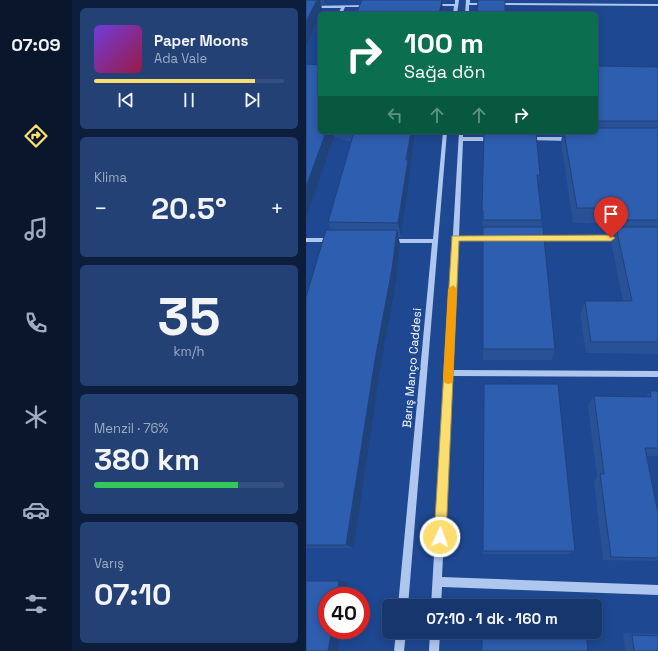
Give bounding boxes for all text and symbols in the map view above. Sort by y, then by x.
text: 100 m [404,25,484,61]
icon: right [338,28,390,80]
text: Paper Moons [154,31,248,50]
text: 07:09 [11,33,61,56]
text: Ada Vale [154,50,207,67]
text: Sağa dön [404,60,485,83]
icon: previous [115,89,137,111]
icon: pause [178,89,200,111]
icon: next [241,89,263,111]
icon: left [384,104,406,126]
icon: ahead [426,104,448,126]
icon: ahead [468,104,490,126]
icon: right [510,104,532,126]
icon: directions [22,122,50,150]
text: Klima [94,169,127,186]
text: 20.5° [151,189,227,228]
text: − [94,194,108,222]
text: + [270,194,284,222]
pin [594,197,628,238]
icon: arrive [600,203,622,225]
icon: music [22,215,50,243]
text: 35 [158,284,220,350]
street label: Barış Manço Caddesi [399,307,425,429]
icon: phone [22,309,50,337]
text: km/h [174,343,204,360]
icon: climate [22,403,50,431]
text: Menzil · 76% [94,420,168,437]
text: 380 km [94,440,200,479]
icon: car [22,496,50,524]
position arrow [419,516,461,558]
text: Varış [94,555,124,572]
text: 07:10 [94,575,171,614]
speed limit sign: 40 [318,587,370,639]
icon: filters [22,590,50,618]
text: 07:10 · 1 dk · 160 m [426,609,558,628]

